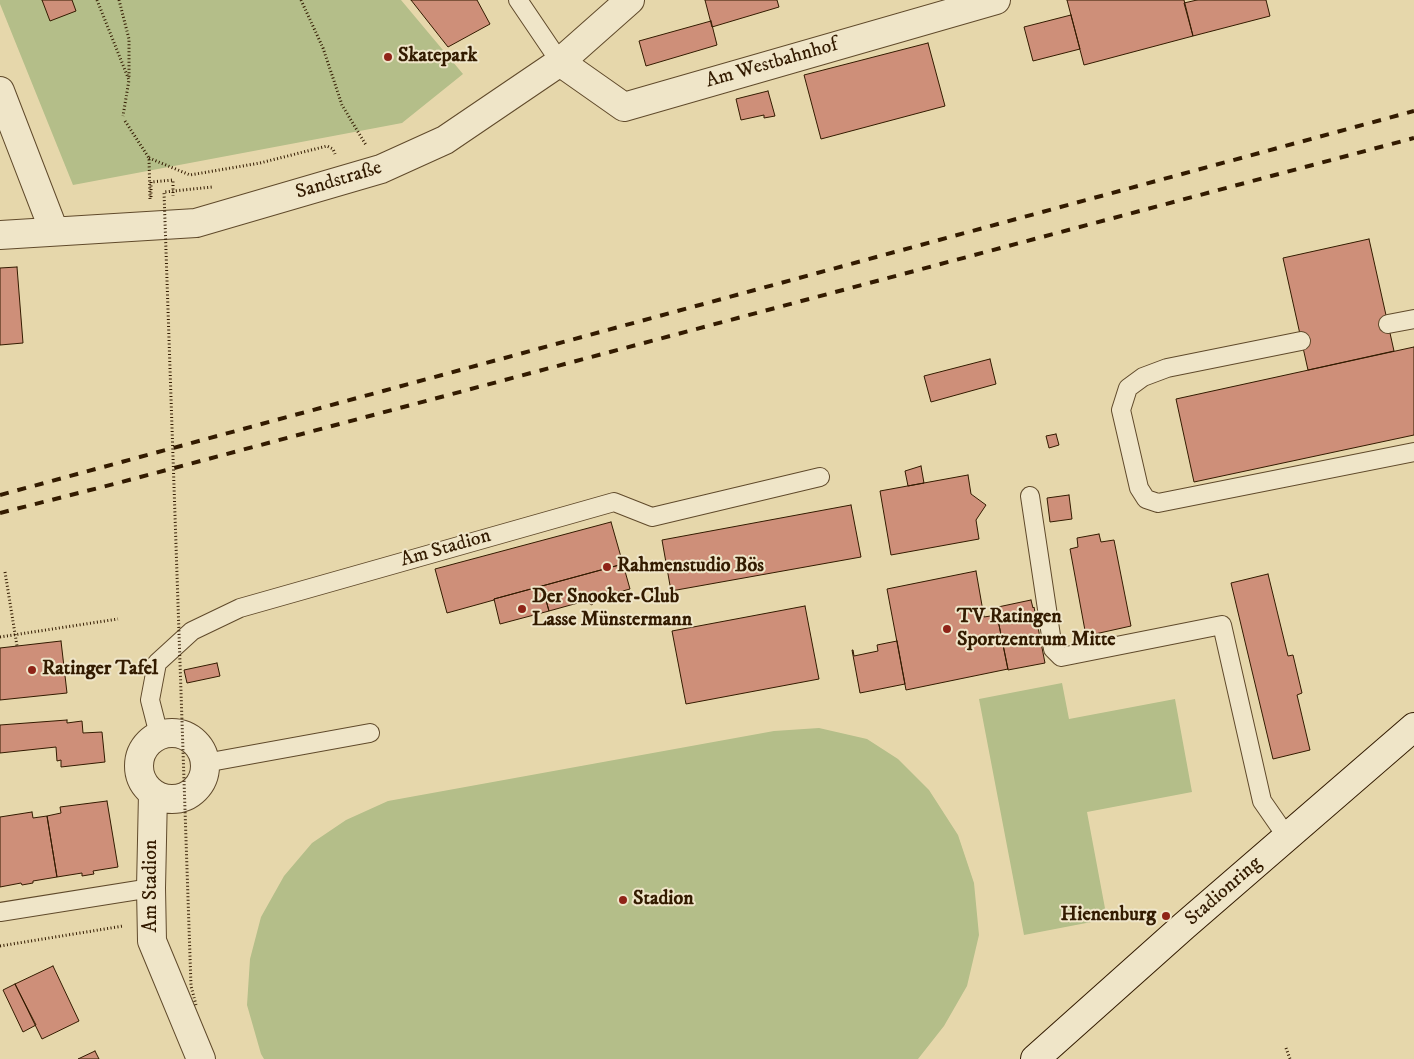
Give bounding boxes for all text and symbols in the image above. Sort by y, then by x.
street label: Am Westbahnhof [703,34,841,94]
place label: Skatepark [398,45,477,69]
marker: Skatepark [382,51,394,63]
street label: Sandstraße [293,157,385,205]
street label: Am Stadion [398,525,494,573]
place label: Rahmenstudio Bös [617,555,764,579]
marker: Rahmenstudio Bös [601,561,613,573]
place label: Der Snooker-Club Lasse Münstermann [532,586,692,633]
marker: Der Snooker-Club Lasse Münstermann [516,603,528,615]
place label: TV Ratingen Sportzentrum Mitte [957,606,1116,653]
marker: TV Ratingen Sportzentrum Mitte [941,623,953,635]
place label: Ratinger Tafel [42,658,158,682]
marker: Ratinger Tafel [26,664,38,676]
street label: Am Stadion [140,840,164,932]
street label: Stadionring [1181,852,1267,932]
place label: Stadion [633,888,694,912]
marker: Stadion [617,894,629,906]
place label: Hienenburg [1060,904,1156,928]
marker: Hienenburg [1160,910,1172,922]

